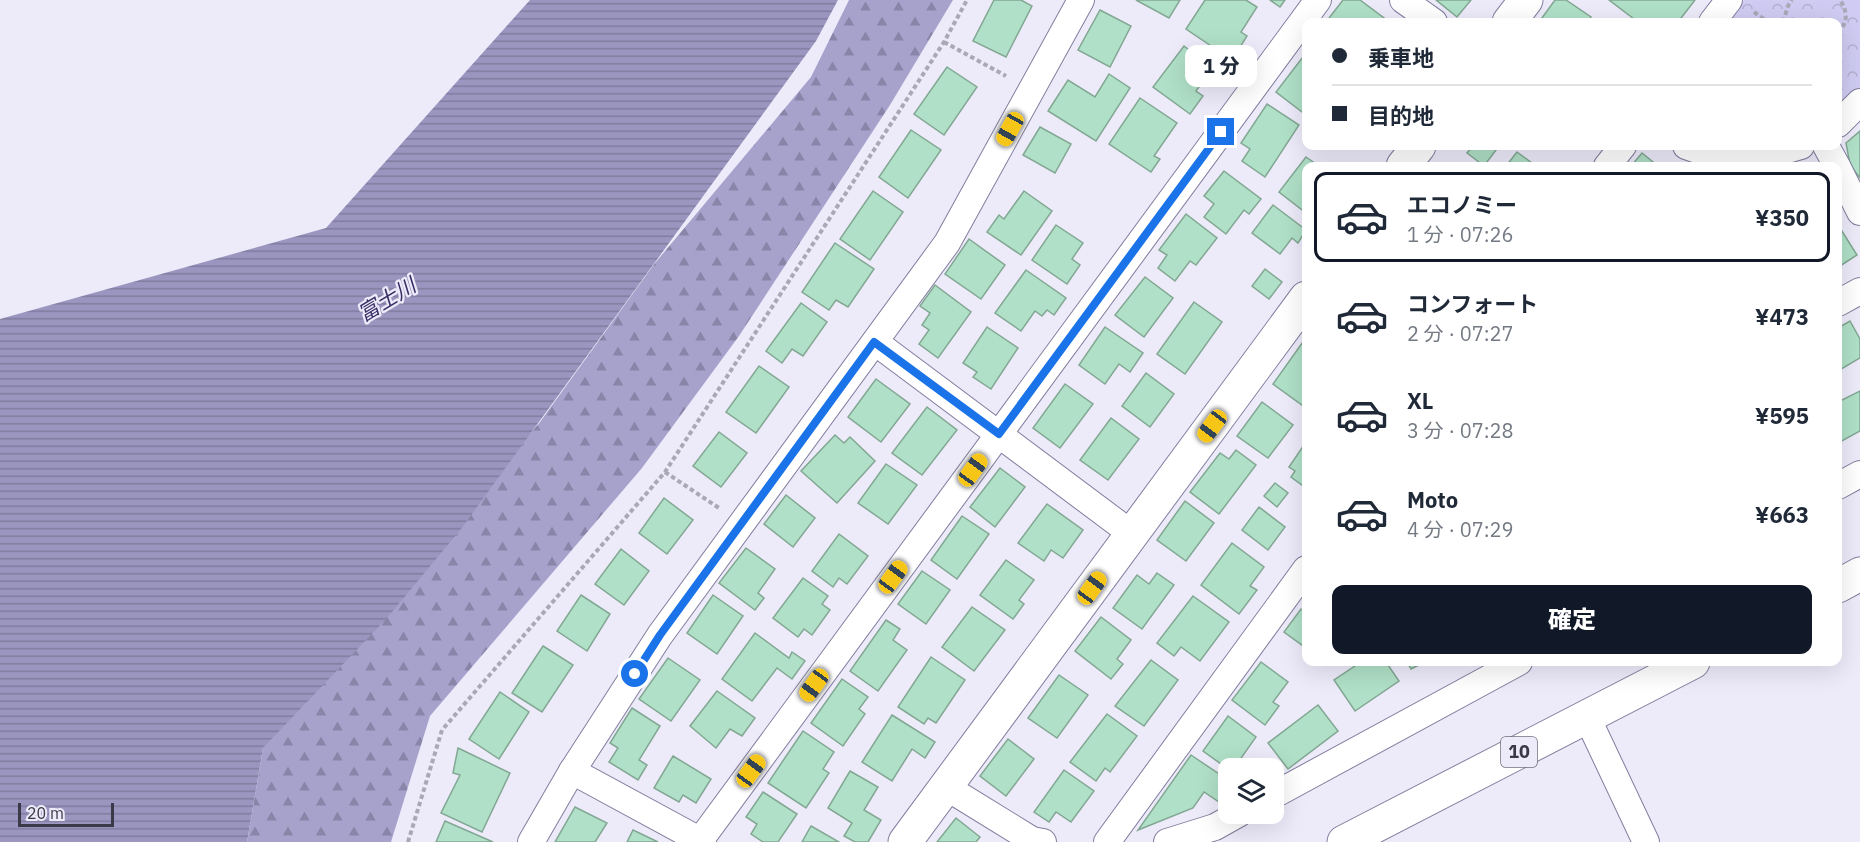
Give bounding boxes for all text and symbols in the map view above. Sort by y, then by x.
text: 乗車地 [1368,43,1434,72]
callout: 1 分 [1185,45,1257,87]
text: 1 分 [1203,52,1239,79]
text: 目的地 [1368,101,1434,130]
car [993,109,1027,149]
route end [1207,118,1234,145]
icon: car [1335,190,1389,244]
text: エコノミー [1407,190,1517,219]
text: ¥350 [1755,203,1809,232]
text: 1 分 · 07:26 [1407,221,1514,248]
water label: 富士川 [352,270,422,327]
icon: car [1335,289,1389,343]
text: コンフォート [1407,289,1538,318]
text: ¥473 [1755,302,1809,331]
text: 2 分 · 07:27 [1407,320,1514,347]
text: XL [1407,386,1433,415]
icon: car [1335,388,1389,442]
text: ¥595 [1755,401,1809,430]
car [1194,406,1230,446]
text: 3 分 · 07:28 [1407,417,1514,444]
car [955,450,991,490]
text: Moto [1407,485,1458,514]
icon: car [1335,487,1389,541]
text: ¥663 [1755,500,1809,529]
text: 4 分 · 07:29 [1407,516,1514,543]
car [875,557,911,597]
car [1074,568,1110,608]
button: 確定 [1332,585,1812,654]
route start [621,660,648,687]
car [796,665,832,705]
road number: 10 [1501,737,1537,767]
car [733,751,769,791]
map controls [1218,758,1284,824]
button: layers [1218,758,1284,824]
scale bar [18,800,114,828]
text: 20 m [27,803,64,823]

